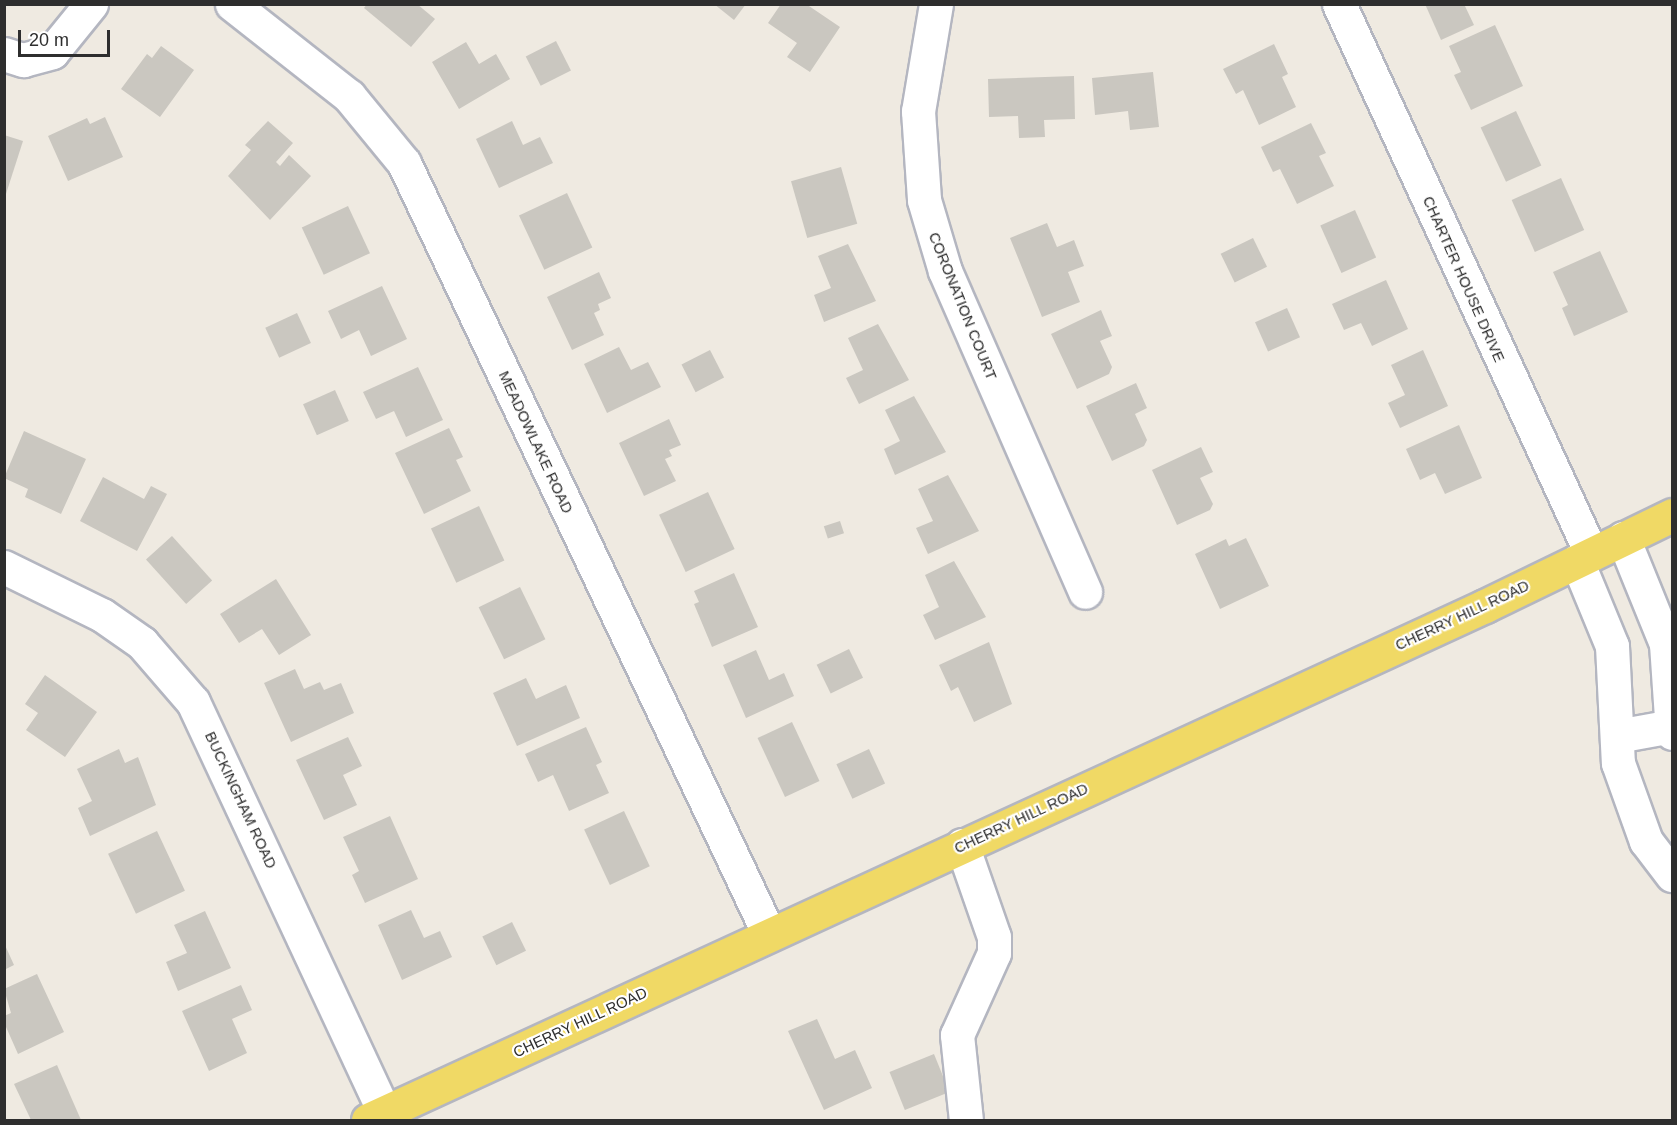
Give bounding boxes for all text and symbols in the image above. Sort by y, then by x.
scale bar [21,18,112,56]
text: 20 m [29,30,69,50]
street label: CHARTER HOUSE DRIVE [1419,193,1509,365]
street label: CORONATION COURT [925,229,1001,383]
street label: MEADOWLAKE ROAD [495,368,577,516]
street label: CHERRY HILL ROAD [1392,576,1532,654]
street label: BUCKINGHAM ROAD [201,729,281,871]
street label: CHERRY HILL ROAD [951,779,1091,857]
street label: CHERRY HILL ROAD [510,983,650,1061]

